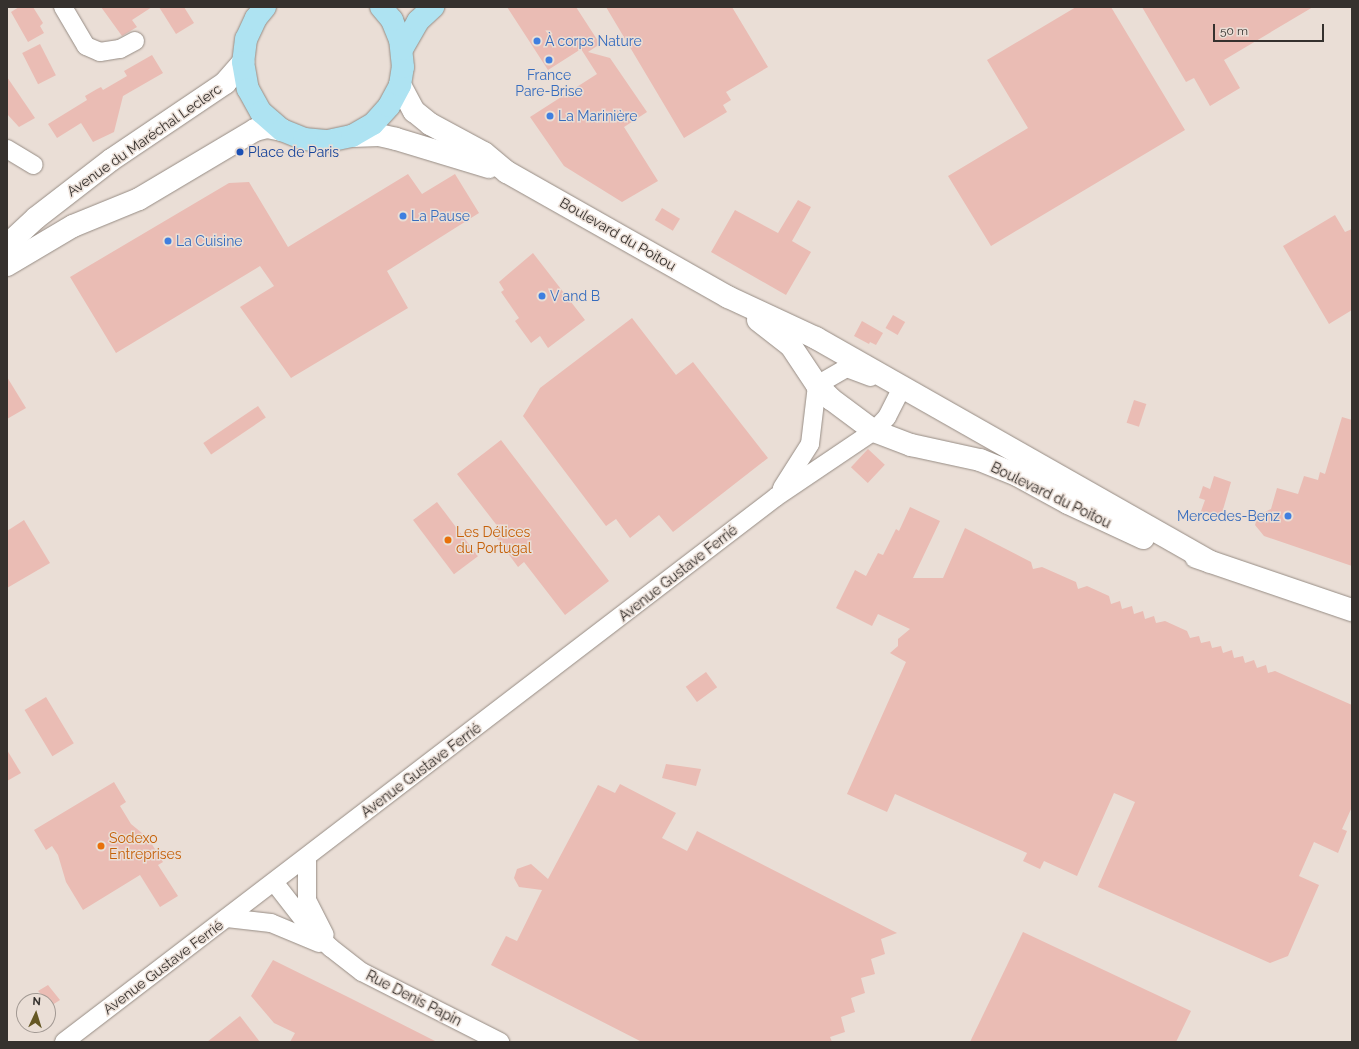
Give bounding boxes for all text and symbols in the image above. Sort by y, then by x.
scale bar [1215,16,1326,42]
text: 50 m [1220,24,1248,38]
place label: À corps Nature [545,33,642,49]
marker: À corps Nature [532,36,542,46]
marker: France Pare-Brise [544,55,554,65]
place label: France Pare-Brise [515,67,583,100]
street label: Avenue du Maréchal Leclerc [63,80,225,200]
place label: La Marinière [558,108,638,124]
marker: La Marinière [545,111,555,121]
place label: Place de Paris [248,144,339,160]
marker: Place de Paris [235,147,245,157]
street label: Boulevard du Poitou [557,194,679,274]
place label: La Pause [411,208,470,224]
marker: La Pause [398,211,408,221]
place label: La Cuisine [176,233,243,249]
marker: La Cuisine [163,236,173,246]
place label: V and B [550,288,600,304]
marker: V and B [537,291,547,301]
street label: Boulevard du Poitou [988,459,1114,531]
place label: Mercedes-Benz [1177,508,1280,524]
marker: Mercedes-Benz [1283,511,1293,521]
street label: Avenue Gustave Ferrié [615,521,741,625]
place label: Les Délices du Portugal [456,524,532,556]
marker: Les Délices du Portugal [443,535,453,545]
street label: Avenue Gustave Ferrié [358,719,484,821]
place label: Sodexo Entreprises [109,830,181,862]
marker: Sodexo Entreprises [96,841,106,851]
street label: Avenue Gustave Ferrié [100,916,226,1018]
street label: Rue Denis Papin [363,967,465,1029]
north arrow [16,993,56,1033]
text: N [32,995,41,1008]

